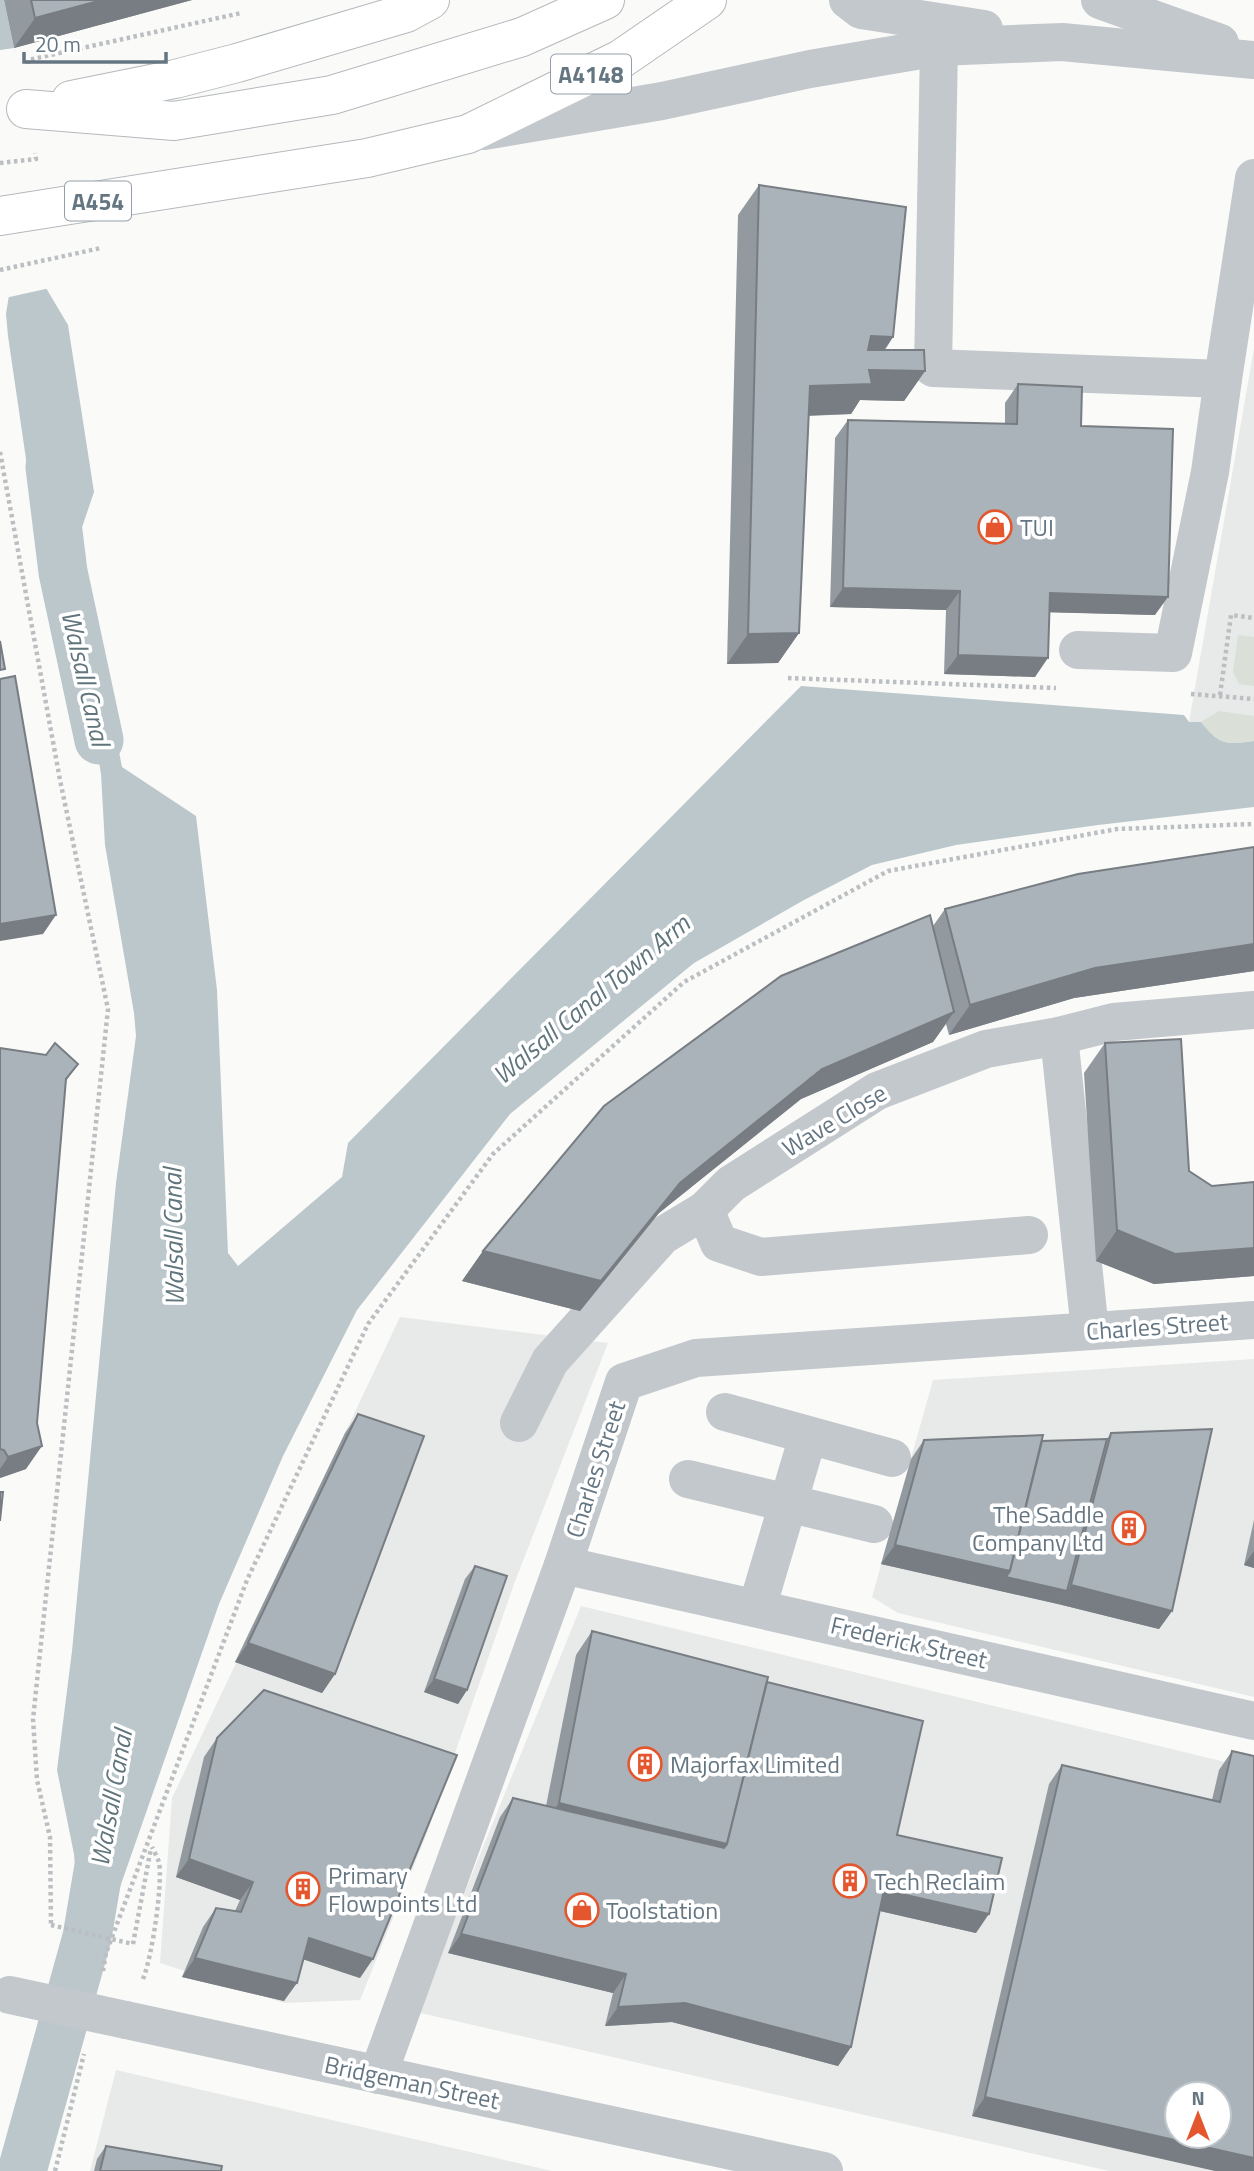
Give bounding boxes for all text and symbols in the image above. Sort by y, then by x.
scale bar [24,21,166,65]
text: 20 m [35,28,81,60]
road number: A4148 [551,54,631,94]
road number: A454 [65,182,131,220]
shop icon: TUI [976,508,1014,546]
place label: TUI [1020,509,1054,545]
water label: Walsall Canal [51,606,121,753]
water label: Walsall Canal Town Arm [484,904,699,1093]
street label: Wave Close [775,1075,893,1165]
water label: Walsall Canal [152,1164,194,1306]
street label: Charles Street [1085,1303,1230,1349]
street label: Charles Street [556,1395,634,1542]
place label: The Saddle Company Ltd [972,1496,1104,1560]
building icon: The Saddle Company Ltd [1110,1509,1148,1547]
street label: Frederick Street [827,1606,991,1678]
water label: Walsall Canal [80,1723,143,1869]
building icon: Majorfax Limited [626,1745,664,1783]
place label: Majorfax Limited [670,1746,840,1782]
place label: Primary Flowpoints Ltd [328,1857,477,1921]
building icon: Tech Reclaim [831,1862,869,1900]
place label: Tech Reclaim [874,1863,1005,1899]
building icon: Primary Flowpoints Ltd [284,1870,322,1908]
shop icon: Toolstation [563,1891,601,1929]
place label: Toolstation [606,1892,718,1928]
street label: Bridgeman Street [321,2046,503,2118]
north arrow [1163,2080,1233,2150]
text: N [1191,2083,1205,2112]

